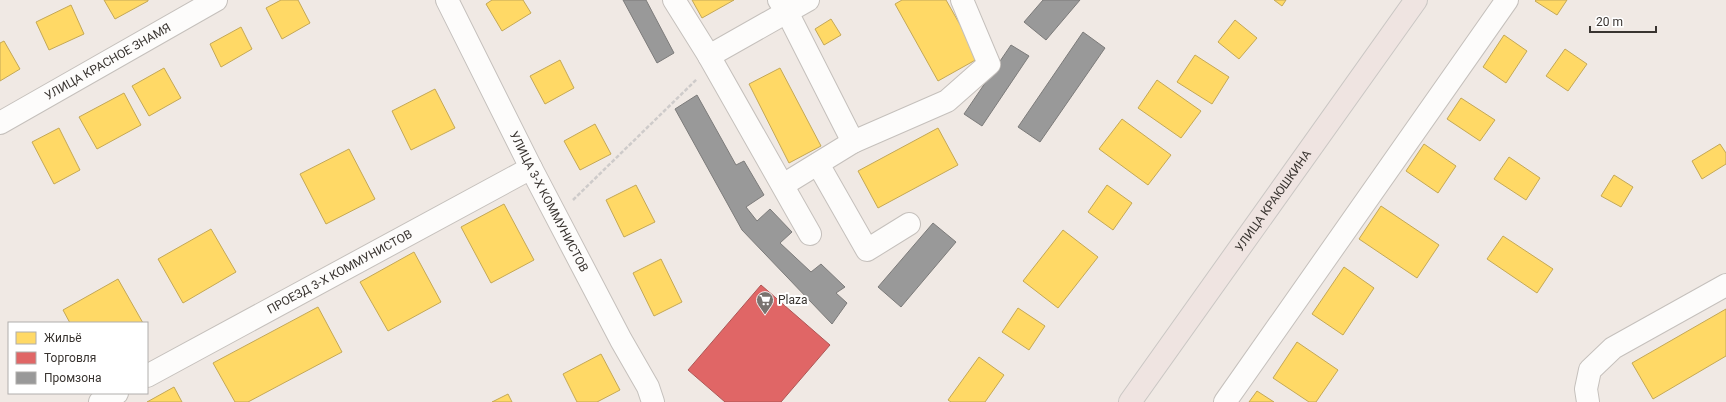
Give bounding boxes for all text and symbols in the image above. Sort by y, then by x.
scale bar [1590,8,1656,34]
text: 20 m [1596,15,1623,29]
street label: УЛИЦА КРАСНОЕ ЗНАМЯ [42,20,173,103]
street label: УЛИЦА 3-Х КОММУНИСТОВ [507,129,591,274]
street label: УЛИЦА КРАЮШКИНА [1232,147,1314,254]
street label: ПРОЕЗД 3-Х КОММУНИСТОВ [265,227,414,317]
supermarket icon: Plaza [755,290,775,315]
place label: Plaza [778,293,808,307]
legend [8,322,148,394]
text: Жильё [44,331,82,345]
text: Торговля [44,351,96,365]
text: Промзона [44,371,101,385]

